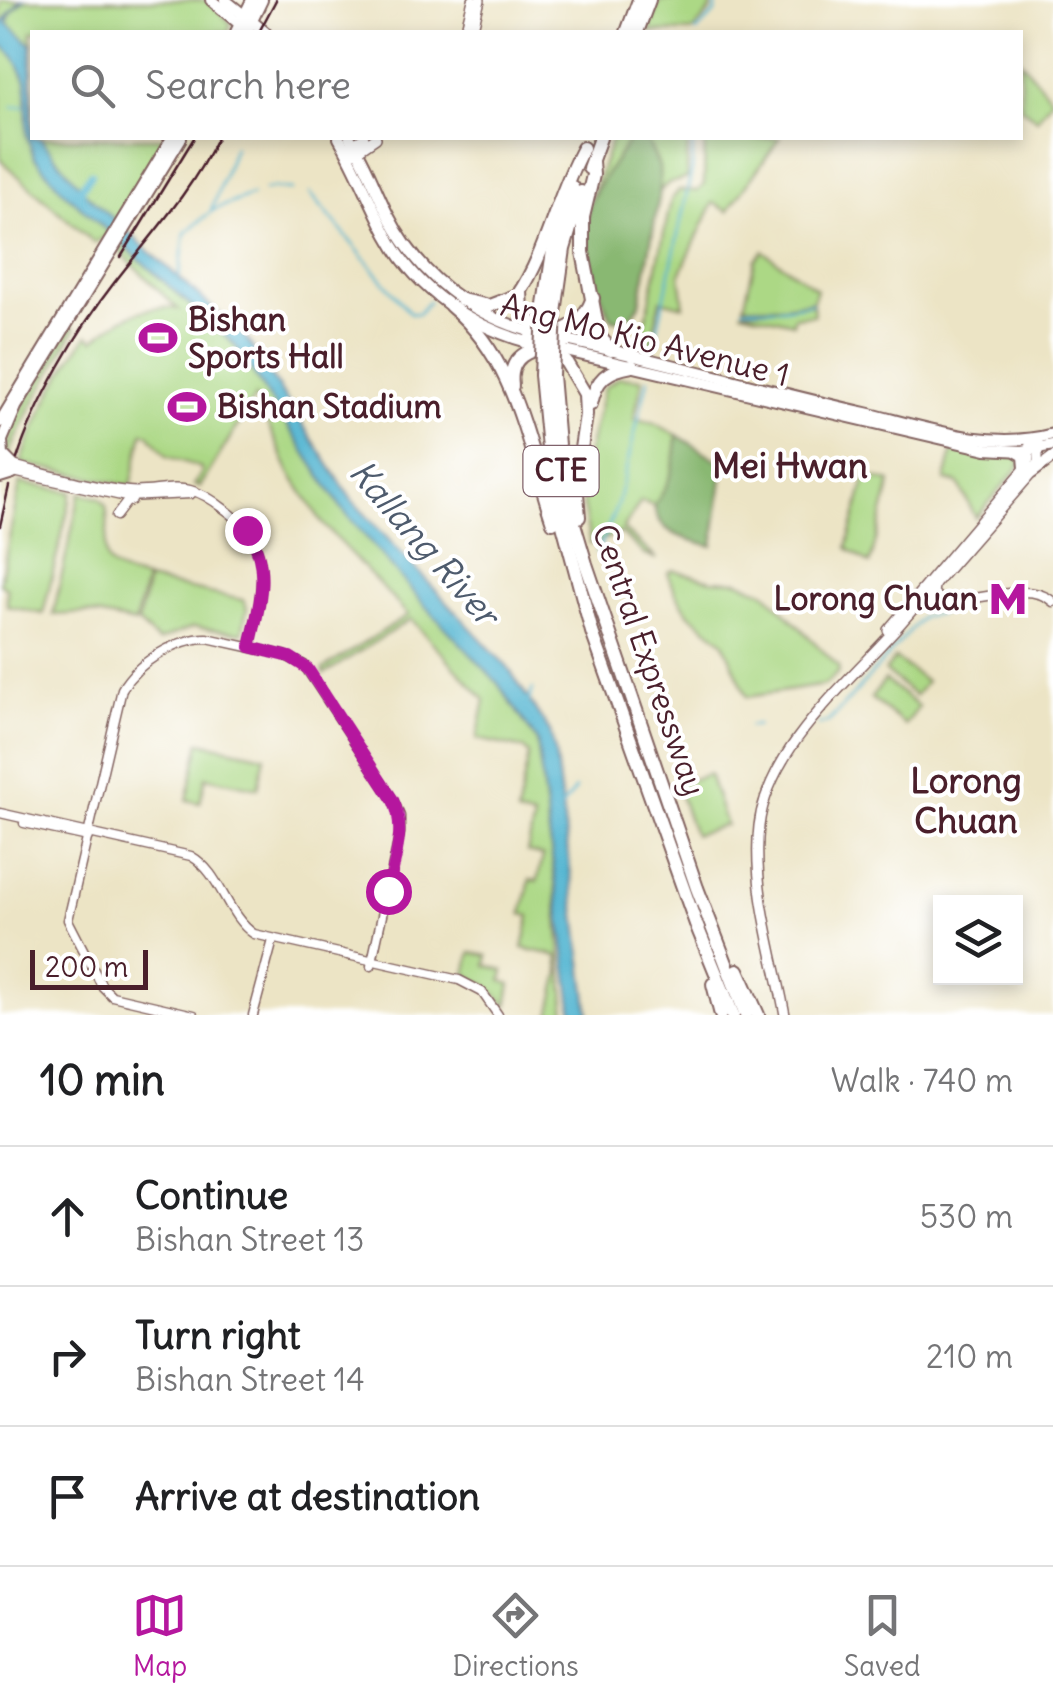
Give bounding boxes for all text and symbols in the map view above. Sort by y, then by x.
search box [30,30,1023,140]
icon: search [65,58,120,113]
text: Search here [145,62,351,109]
street label: Ang Mo Kio Avenue 1 [497,284,794,395]
place label: Bishan Sports Hall [188,299,344,377]
sports icon: Bishan Sports Hall [137,317,179,359]
sports icon: Bishan Stadium [166,386,208,428]
place label: Bishan Stadium [217,386,441,427]
district label: Mei Hwan [712,443,868,487]
road number: CTE [524,446,598,496]
water label: Kallang River [341,450,511,637]
route end [225,508,271,554]
street label: Central Expressway [584,519,715,801]
place label: Lorong Chuan [774,578,978,619]
metro station icon: Lorong Chuan [987,578,1029,620]
district label: Lorong Chuan [910,758,1022,842]
route start [366,869,412,915]
map controls [933,895,1023,985]
button: layers [933,895,1023,985]
scale bar [30,945,148,990]
text: 200 m [45,949,128,985]
text: 10 min [40,1054,165,1106]
text: Walk · 740 m [831,1060,1013,1101]
text: Continue [135,1172,288,1219]
icon: ahead [40,1189,95,1244]
text: 530 m [920,1196,1013,1237]
text: Bishan Street 13 [135,1219,364,1260]
text: Turn right [135,1312,301,1359]
icon: right [40,1329,95,1384]
text: 210 m [926,1336,1013,1377]
text: Bishan Street 14 [135,1359,365,1400]
icon: arrive [40,1469,95,1524]
text: Arrive at destination [135,1473,480,1520]
tab: Map [132,1588,187,1684]
tab: Directions [452,1588,579,1684]
tab: Saved [844,1588,921,1684]

